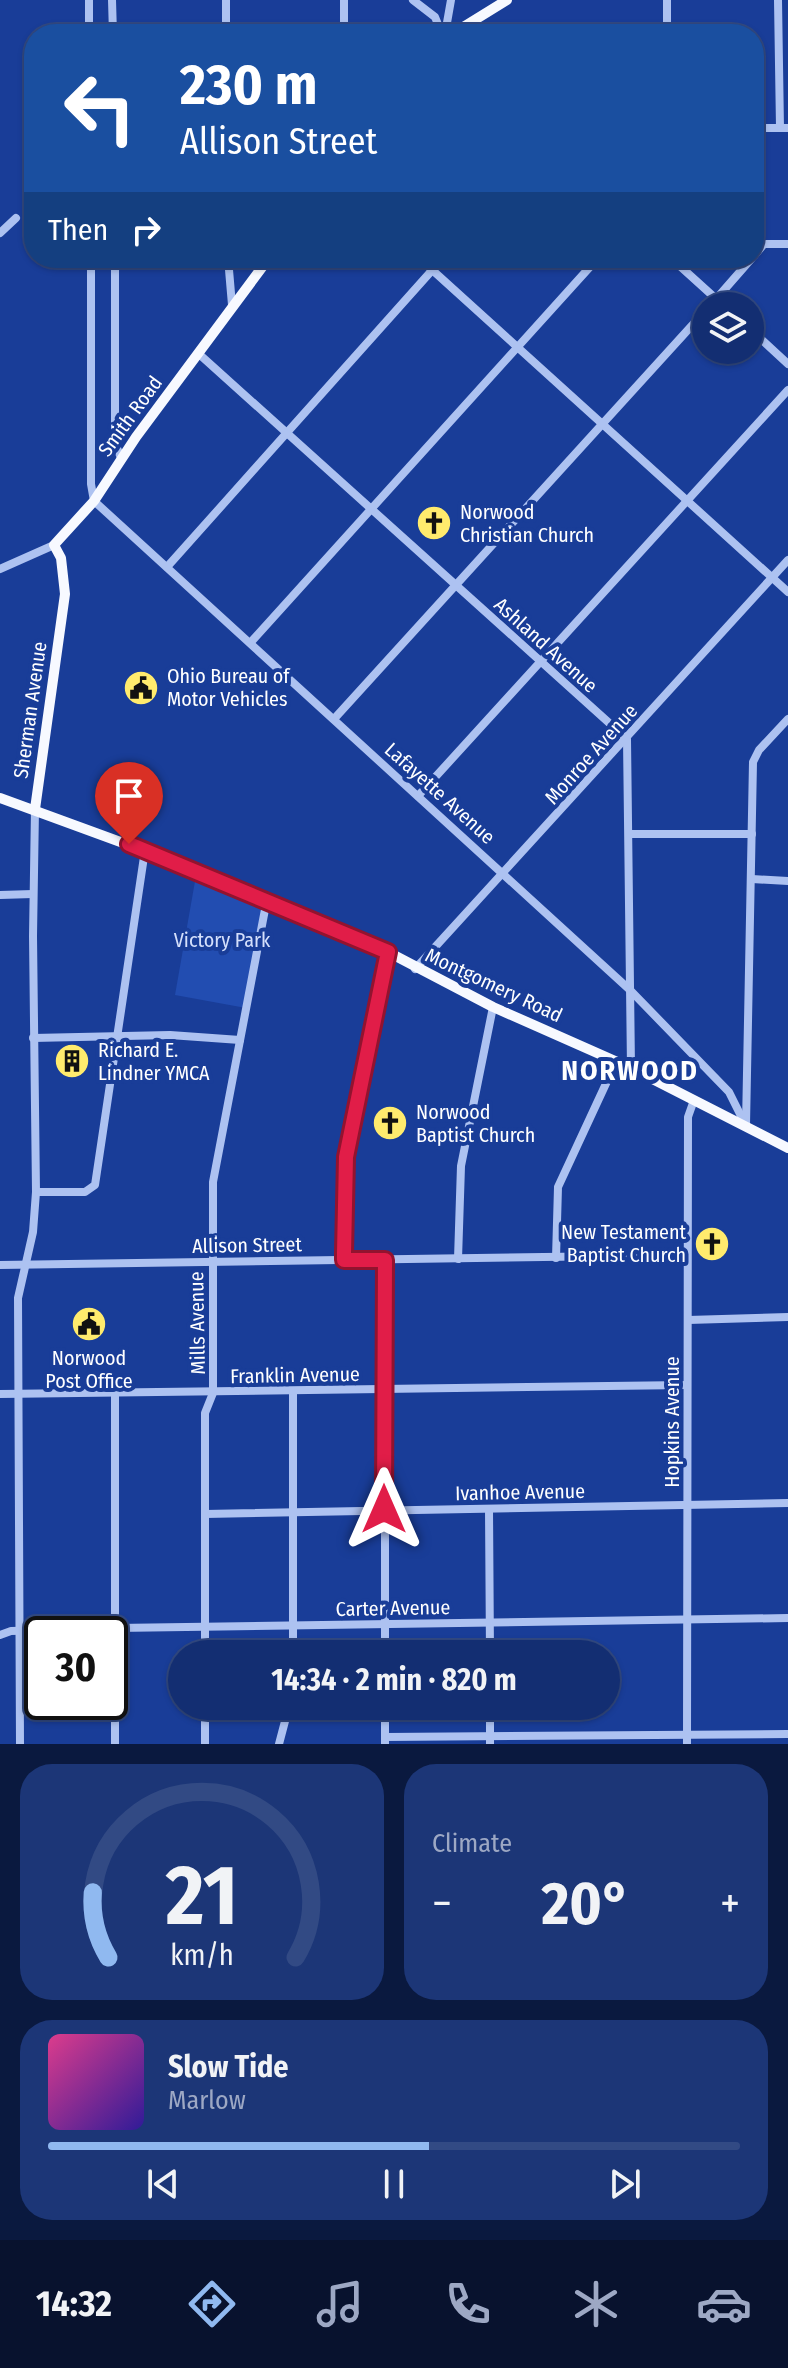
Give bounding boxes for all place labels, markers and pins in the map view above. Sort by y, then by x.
place label: Norwood Christian Church [460,500,594,547]
church icon: Norwood Christian Church [415,504,453,542]
place label: Ohio Bureau of Motor Vehicles [167,664,291,711]
public building icon: Ohio Bureau of Motor Vehicles [122,669,160,707]
pin [95,762,163,844]
place label: Richard E. Lindner YMCA [98,1038,210,1085]
building icon: Richard E. Lindner YMCA [53,1042,91,1080]
place label: Norwood Baptist Church [416,1100,535,1147]
church icon: Norwood Baptist Church [371,1104,409,1142]
place label: New Testament Baptist Church [561,1220,686,1267]
church icon: New Testament Baptist Church [693,1225,731,1263]
public building icon: Norwood Post Office [70,1305,108,1343]
place label: Norwood Post Office [45,1346,133,1393]

